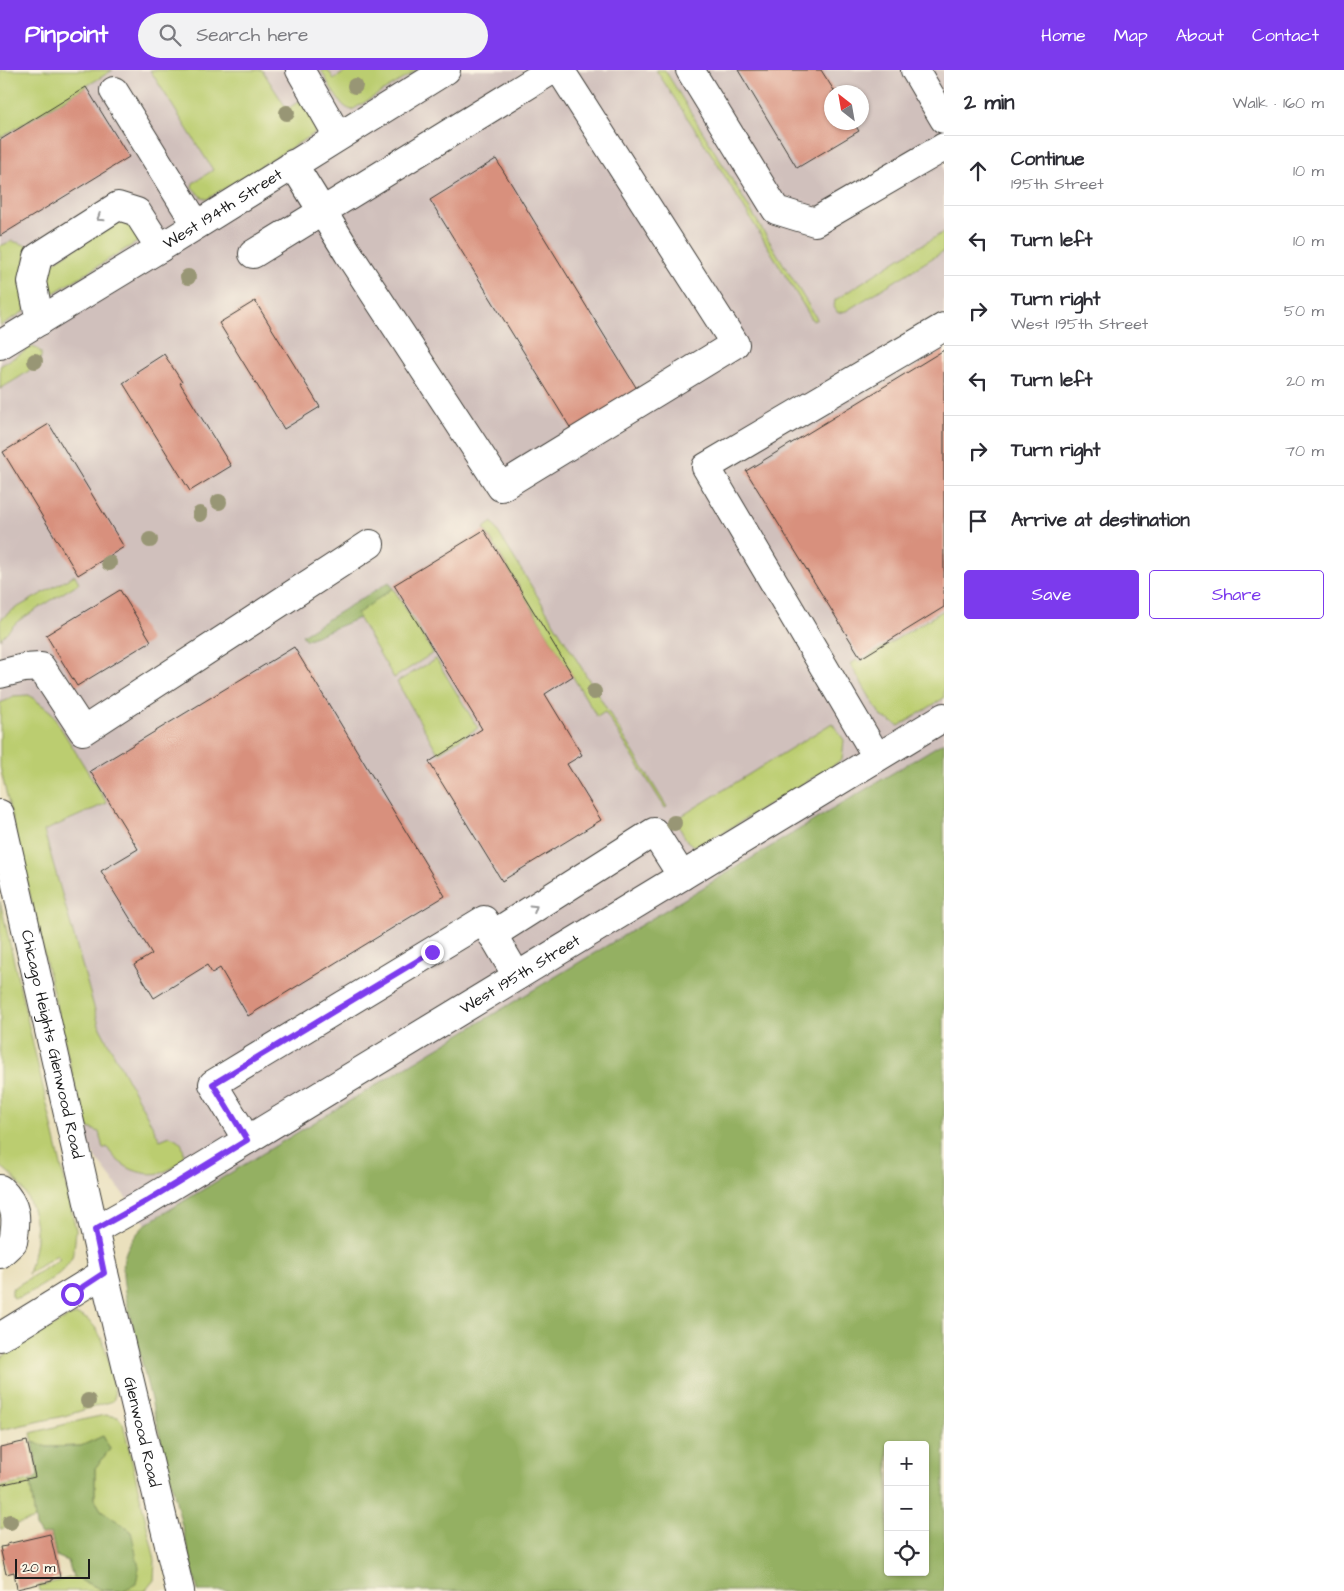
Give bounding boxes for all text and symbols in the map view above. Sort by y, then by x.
search box [138,13,488,58]
text: Pinpoint [25,18,108,52]
icon: search [156,21,184,49]
text: Search here [196,22,308,49]
text: Home [1041,23,1086,48]
text: Map [1114,23,1148,48]
text: About [1176,23,1224,48]
text: Contact [1252,23,1319,48]
north arrow [824,85,869,130]
text: 2 min [964,88,1014,117]
text: Walk · 160 m [1232,92,1324,114]
text: Continue [1011,146,1085,173]
icon: ahead [964,157,992,185]
text: 10 m [1293,160,1324,182]
street label: West 194th Street [159,163,287,254]
text: 195th Street [1011,173,1104,195]
one-way arrow [96,211,105,221]
icon: left [964,227,992,255]
text: Turn left [1011,227,1092,254]
text: 10 m [1293,230,1324,252]
text: Turn right [1011,286,1100,313]
icon: right [964,297,992,325]
text: 50 m [1284,300,1324,322]
text: West 195th Street [1011,313,1148,335]
icon: left [964,367,992,395]
text: Turn left [1011,367,1092,394]
text: 20 m [1286,370,1324,392]
icon: right [964,437,992,465]
text: Turn right [1011,437,1100,464]
text: 70 m [1285,440,1324,462]
icon: arrive [964,507,992,535]
text: Arrive at destination [1011,507,1190,534]
button: Save [964,570,1139,619]
button: Share [1149,570,1324,619]
one-way arrow [528,905,537,915]
street label: Chicago Heights Glenwood Road [16,928,89,1161]
street label: West 195th Street [456,929,585,1019]
route end [421,941,444,964]
route start [61,1283,84,1306]
street label: Glenwood Road [118,1375,166,1489]
map controls [884,1441,929,1576]
button: + [884,1441,929,1486]
button: − [884,1486,929,1531]
button: locate [884,1531,929,1576]
scale bar [15,1556,90,1579]
text: 20 m [22,1558,55,1578]

